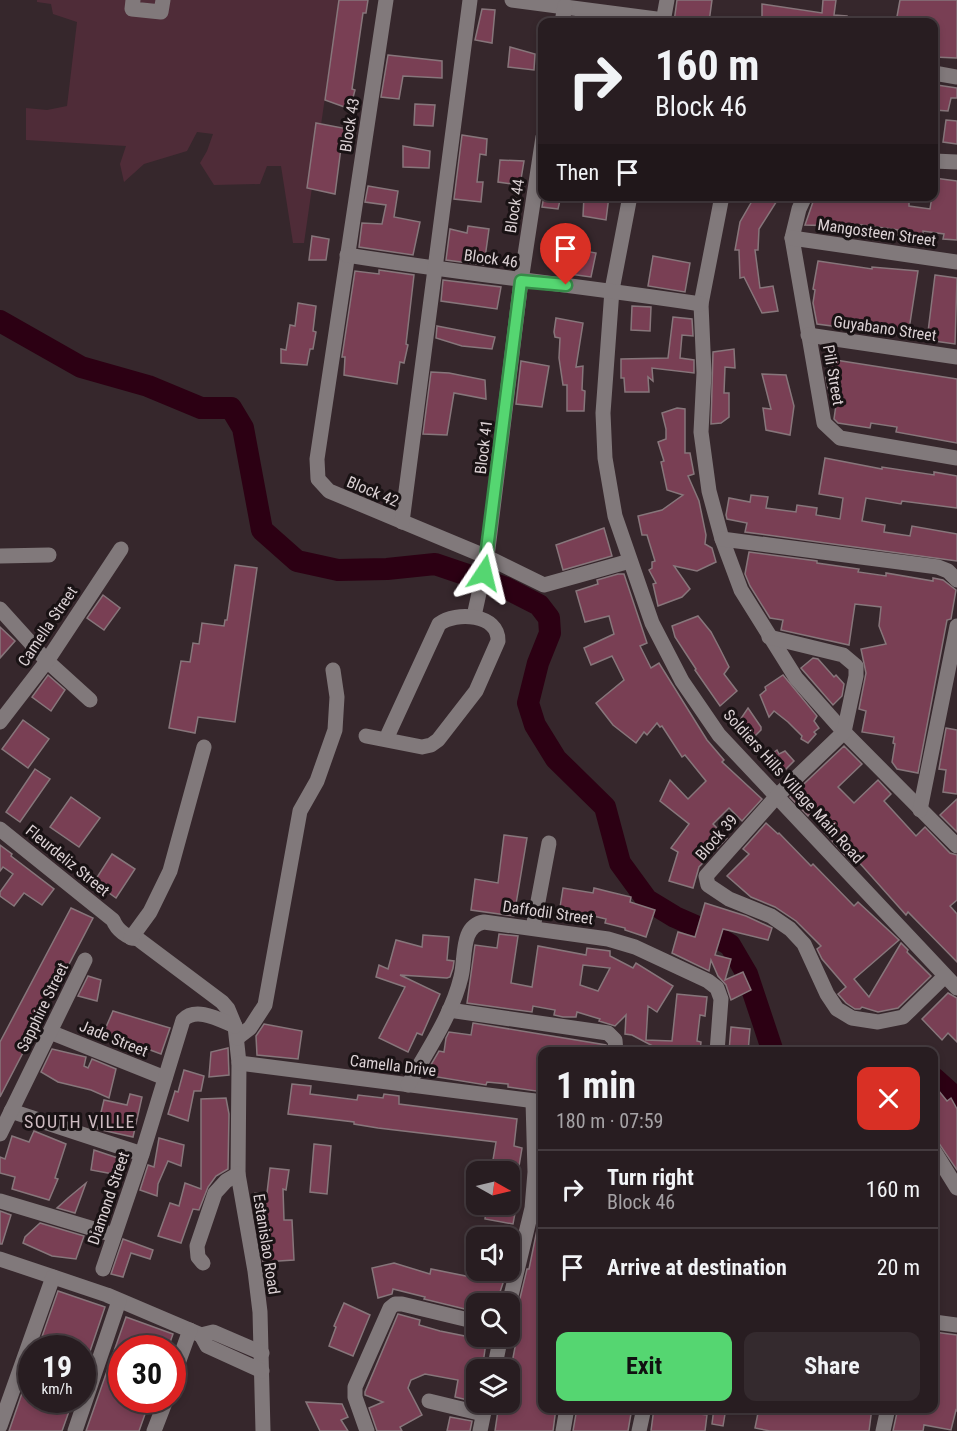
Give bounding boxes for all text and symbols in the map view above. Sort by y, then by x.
text: 160 m [655,41,760,90]
icon: right [556,42,634,120]
text: Block 46 [655,91,747,123]
street label: Block 43 [336,97,363,153]
icon: arrive [611,156,644,189]
text: Then [556,160,599,185]
street label: Block 44 [501,178,528,234]
street label: Mangosteen Street [817,215,938,250]
pin [540,223,591,285]
icon: arrive [549,232,582,265]
street label: Block 46 [463,245,519,272]
street label: Guyabano Street [832,312,938,345]
street label: Pili Street [819,343,848,407]
street label: Block 41 [471,419,496,475]
street label: Block 42 [344,472,402,511]
position arrow [452,541,516,605]
street label: Camella Street [14,582,81,670]
street label: Soldiers Hills Village Main Road [719,705,868,867]
street label: Block 39 [691,811,741,864]
street label: Fleurdeliz Street [22,821,114,900]
street label: Daffodil Street [501,897,595,928]
street label: Sapphire Street [13,959,72,1055]
street label: Jade Street [77,1016,151,1061]
street label: Camella Drive [349,1051,437,1080]
text: 1 min [556,1065,636,1107]
button: close [857,1067,920,1130]
text: 180 m · 07:59 [556,1109,663,1133]
district label: SOUTH VILLE [24,1111,136,1132]
street label: Diamond Street [84,1149,133,1247]
north arrow [466,1161,520,1215]
map controls [466,1161,520,1413]
text: Turn right [607,1165,694,1190]
icon: right [556,1173,589,1206]
text: 160 m [866,1177,920,1202]
text: Block 46 [607,1190,675,1214]
street label: Estanislao Road [249,1192,284,1296]
button: sound [466,1227,520,1281]
icon: arrive [556,1251,589,1284]
text: Arrive at destination [607,1255,787,1280]
text: 20 m [877,1255,920,1280]
button: search [466,1293,520,1347]
button: Exit [556,1332,732,1401]
button: Share [744,1332,920,1401]
speed limit sign: 30 [108,1335,186,1413]
text: 19 [42,1349,72,1384]
button: layers [466,1359,520,1413]
text: km/h [42,1380,72,1398]

